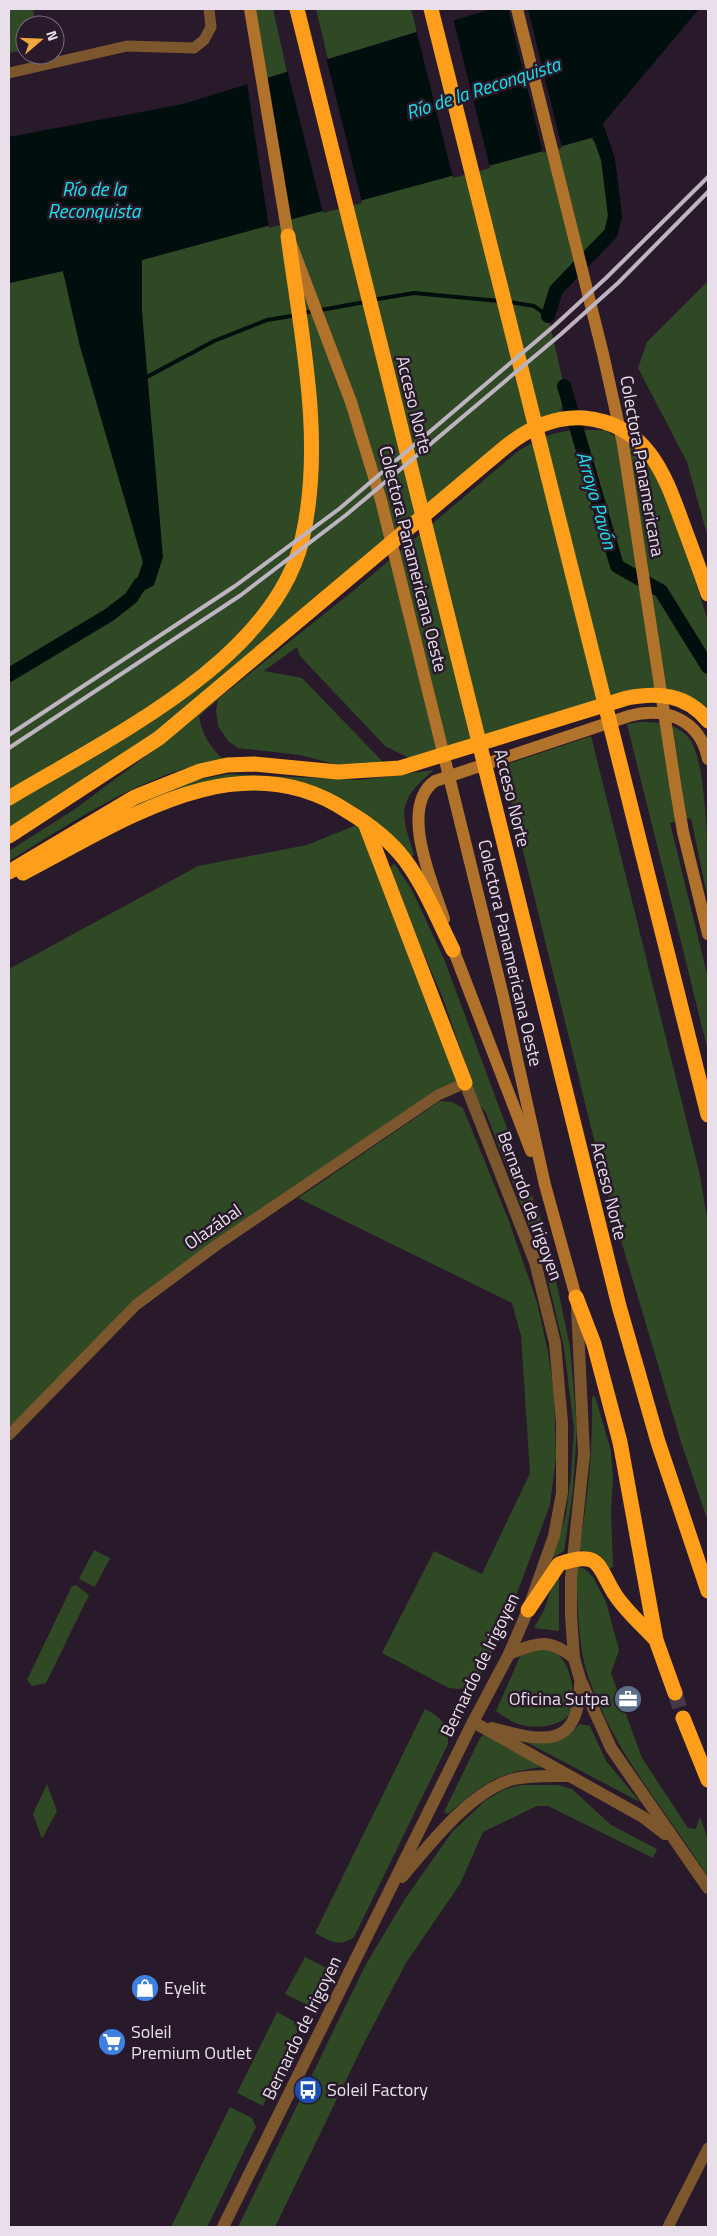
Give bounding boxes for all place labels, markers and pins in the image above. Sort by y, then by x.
office icon: Oficina Sutpa [613,1684,643,1714]
place label: Oficina Sutpa [509,1685,609,1712]
shop icon: Eyelit [130,1973,160,2003]
place label: Eyelit [164,1974,206,2001]
place label: Soleil Premium Outlet [131,2018,252,2066]
supermarket icon: Soleil Premium Outlet [97,2027,127,2057]
bus stop icon: Soleil Factory [293,2075,323,2105]
place label: Soleil Factory [327,2076,428,2103]

